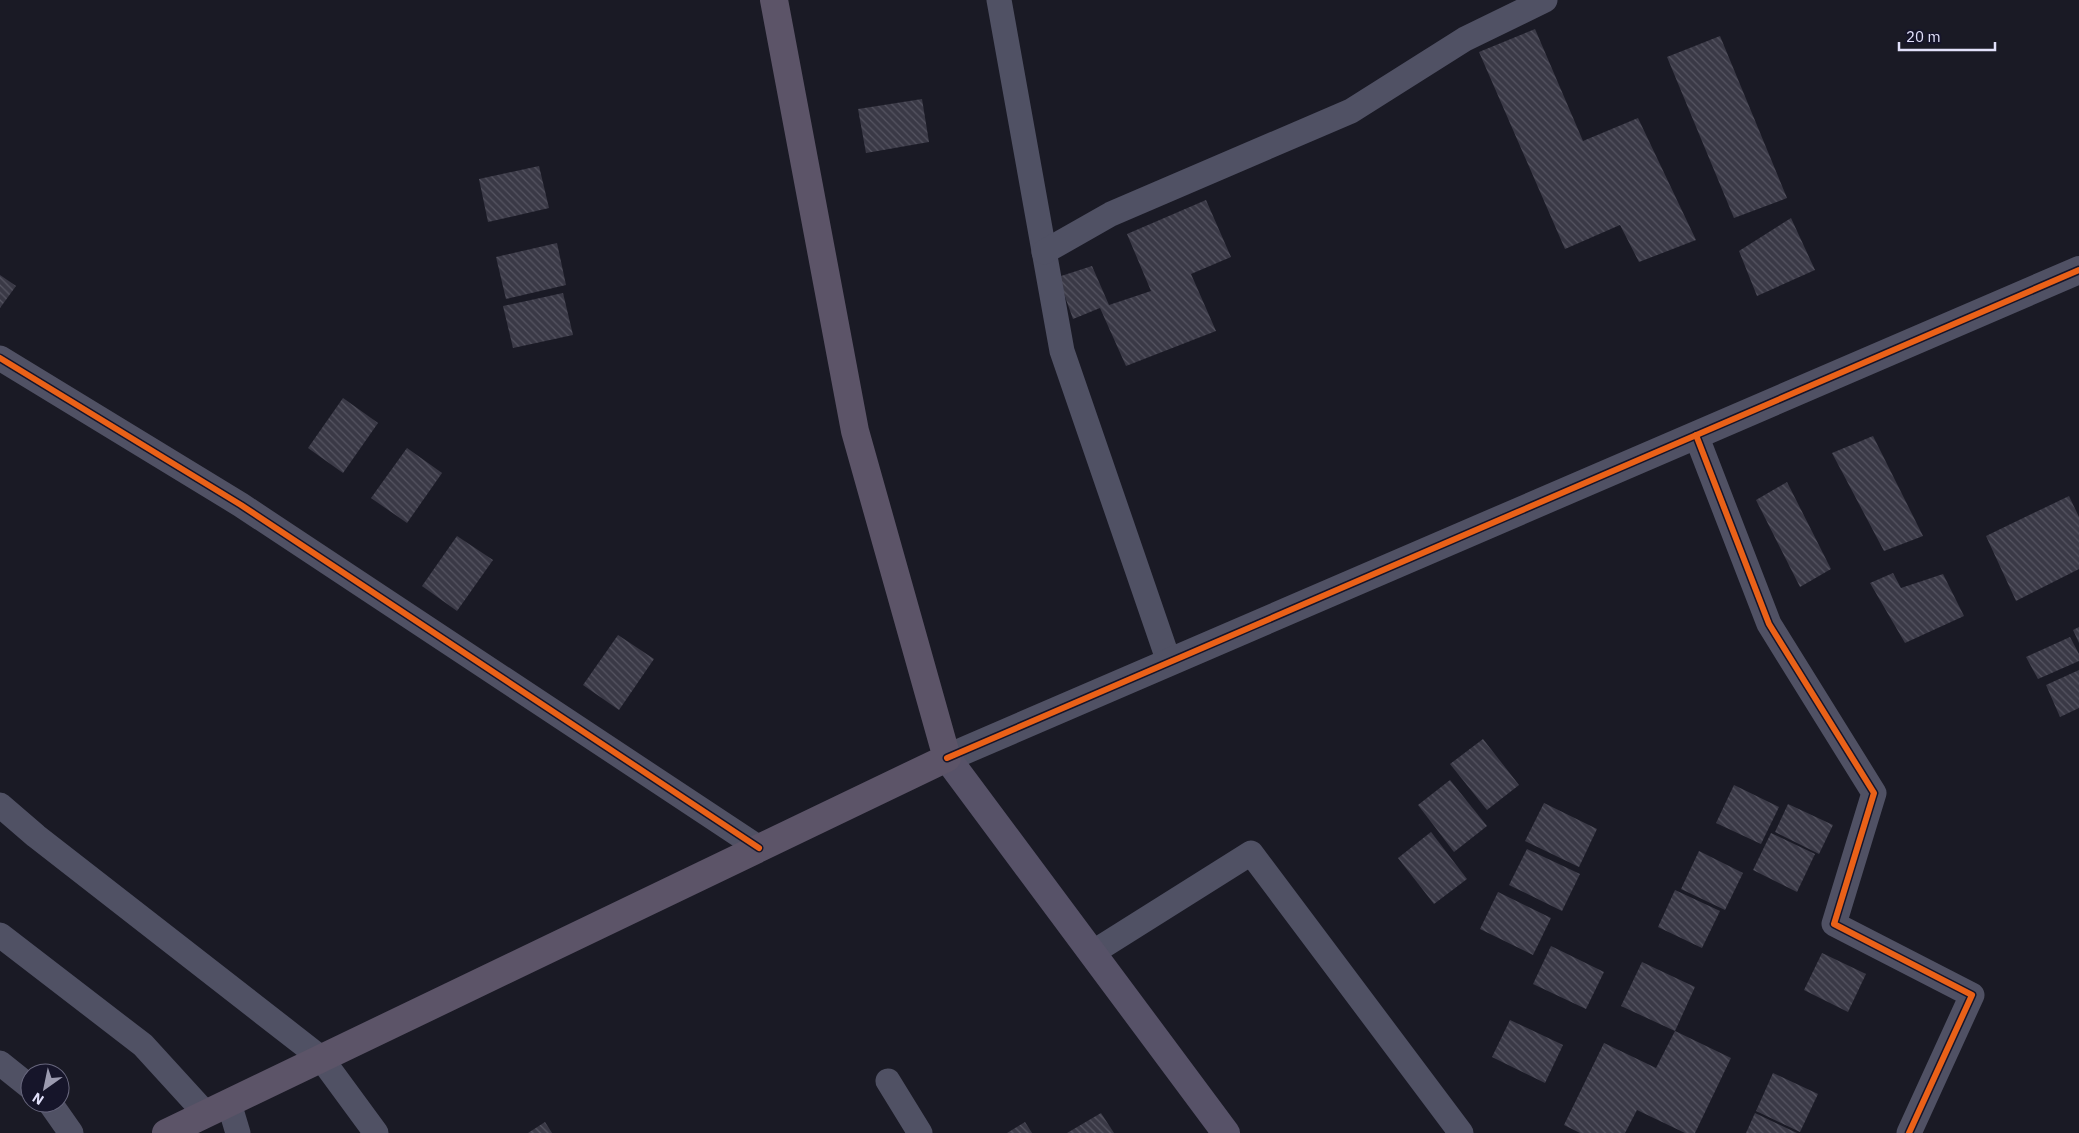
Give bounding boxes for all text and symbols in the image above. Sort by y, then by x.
scale bar [1899,20,1995,52]
text: 20 m [1906,27,1941,46]
north arrow [20,1063,70,1113]
text: N [29,1089,47,1109]

